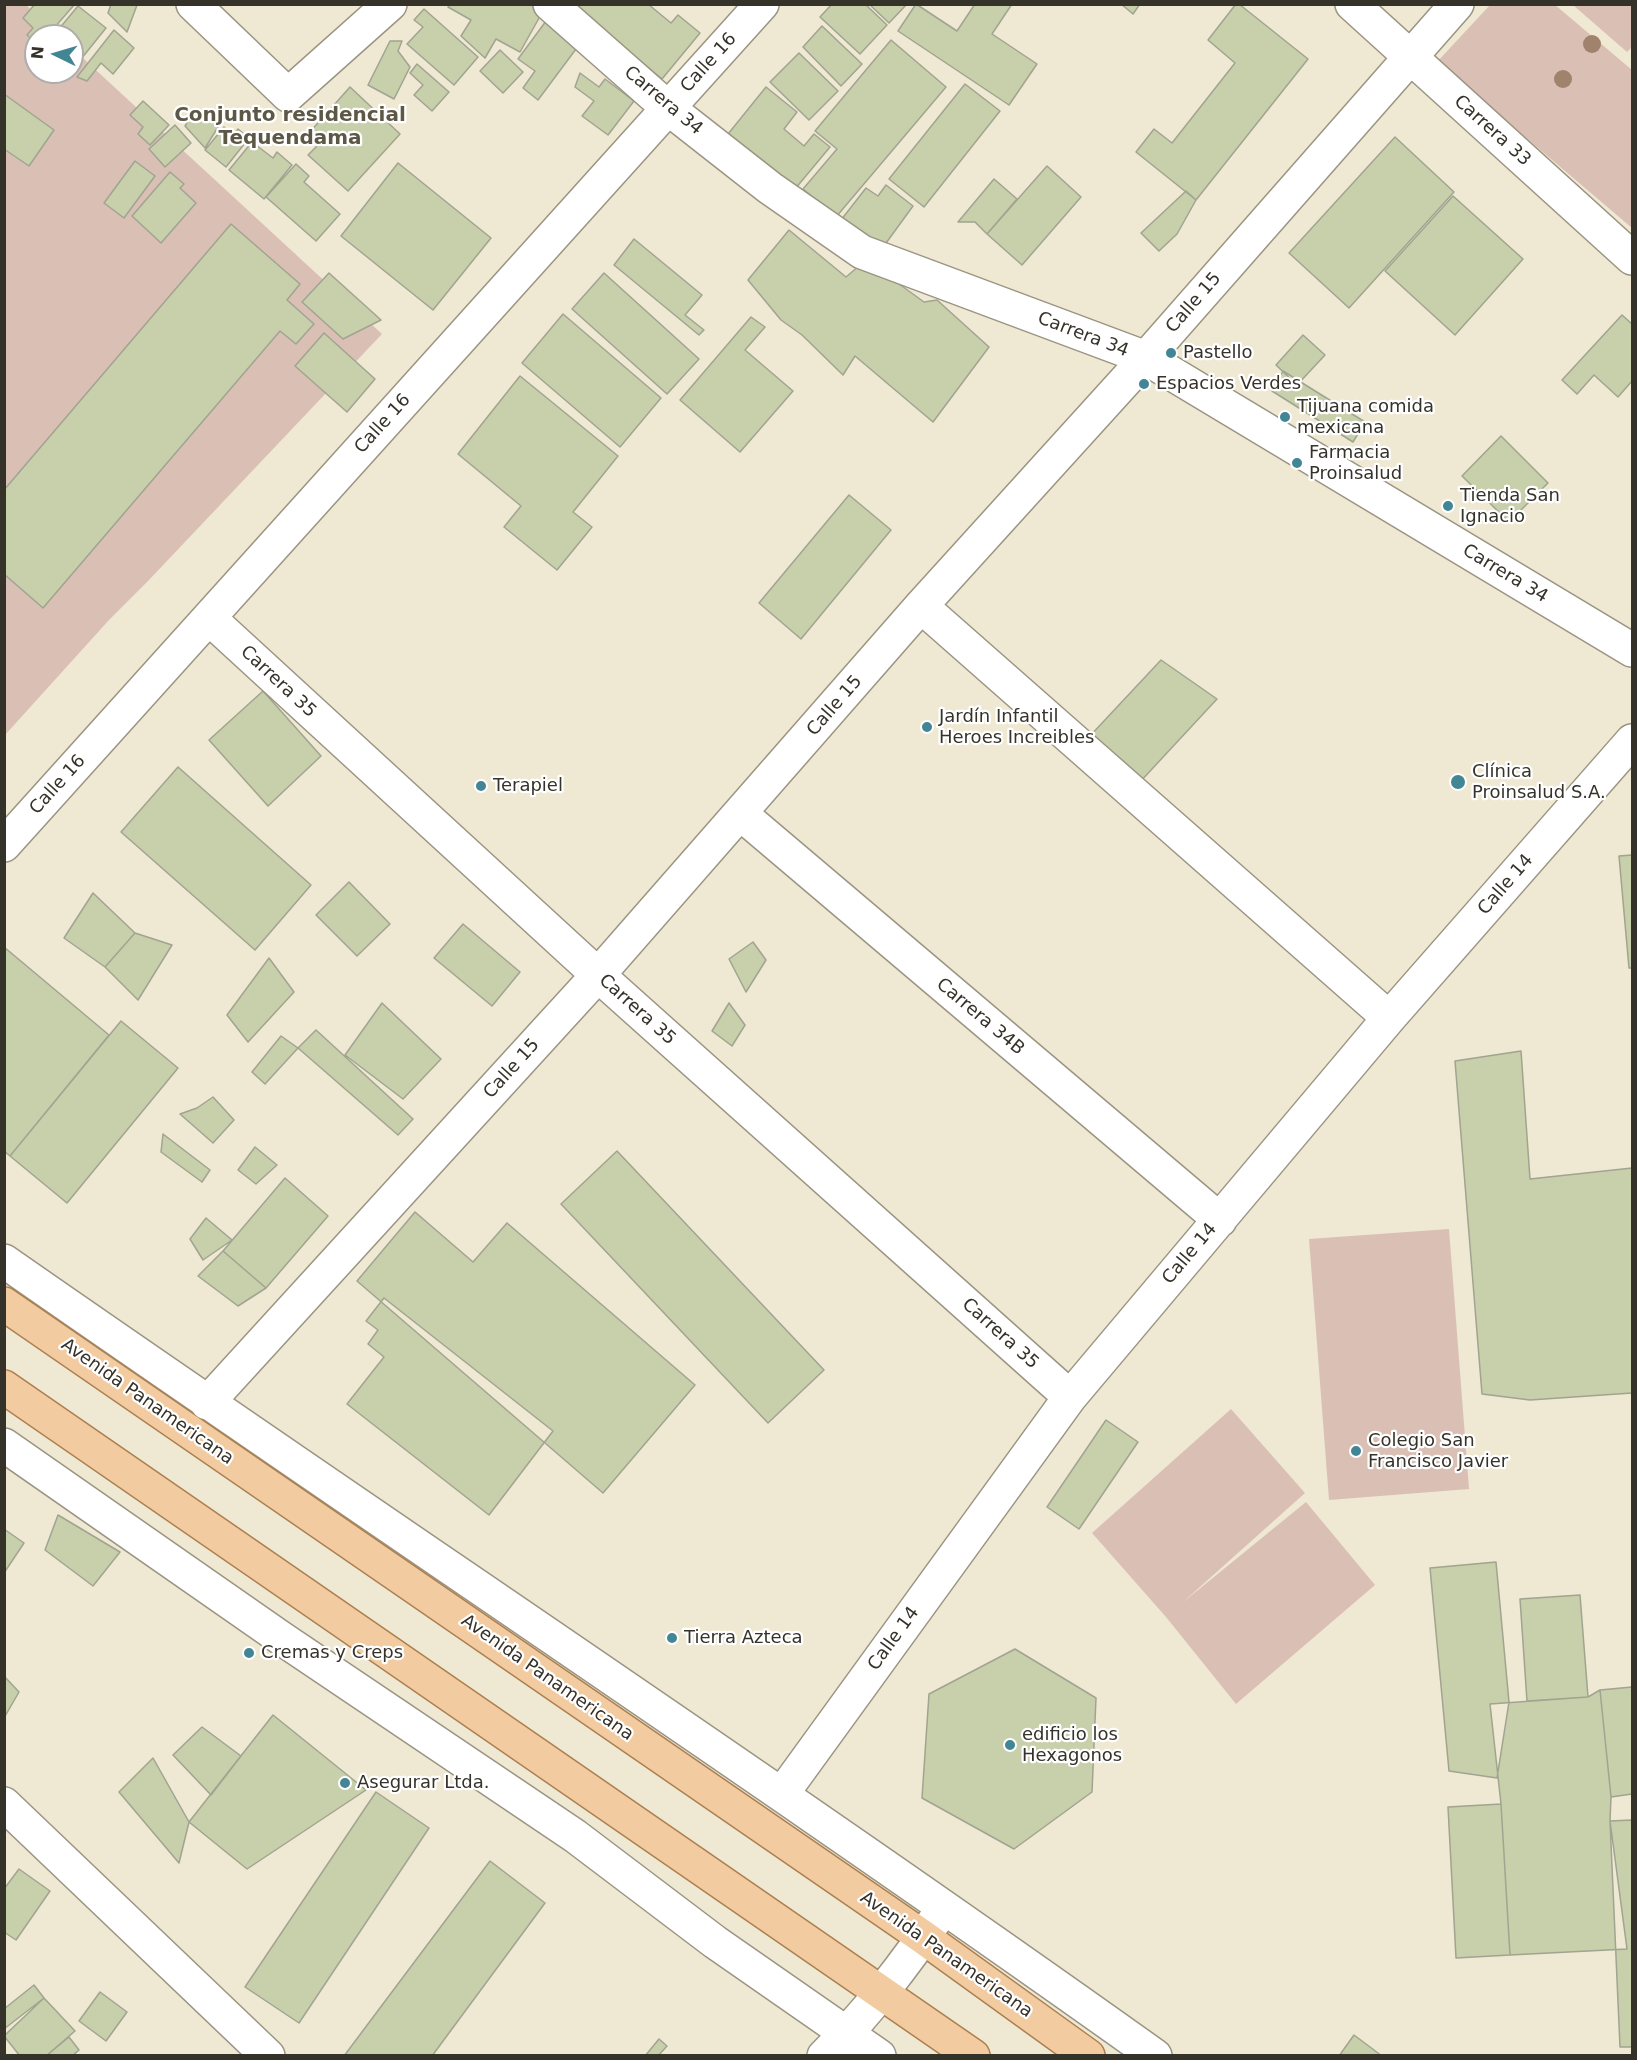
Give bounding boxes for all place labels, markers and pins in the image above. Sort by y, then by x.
place label: Pastello [1183,342,1253,364]
marker: Pastello [1164,346,1178,360]
place label: Espacios Verdes [1156,373,1301,395]
marker: Espacios Verdes [1137,377,1151,391]
place label: Tijuana comida mexicana [1297,396,1434,438]
marker: Tijuana comida mexicana [1278,410,1292,424]
place label: Farmacia Proinsalud [1309,442,1402,484]
marker: Farmacia Proinsalud [1290,456,1304,470]
place label: Tienda San Ignacio [1460,485,1560,528]
marker: Tienda San Ignacio [1441,499,1455,513]
place label: Jardín Infantil Heroes Increibles [939,706,1094,748]
marker: Jardín Infantil Heroes Increibles [920,720,934,734]
place label: Clínica Proinsalud S.A. [1472,761,1606,804]
marker: Clínica Proinsalud S.A. [1449,773,1467,791]
place label: Terapiel [493,775,563,797]
marker: Terapiel [474,779,488,793]
place label: Colegio San Francisco Javier [1368,1430,1508,1472]
marker: Colegio San Francisco Javier [1349,1444,1363,1458]
place label: Tierra Azteca [684,1627,803,1649]
marker: Tierra Azteca [665,1631,679,1645]
place label: Cremas y Creps [261,1642,403,1664]
marker: Cremas y Creps [242,1646,256,1660]
place label: edificio los Hexagonos [1022,1724,1122,1766]
marker: edificio los Hexagonos [1003,1738,1017,1752]
place label: Asegurar Ltda. [357,1772,489,1794]
marker: Asegurar Ltda. [338,1776,352,1790]

